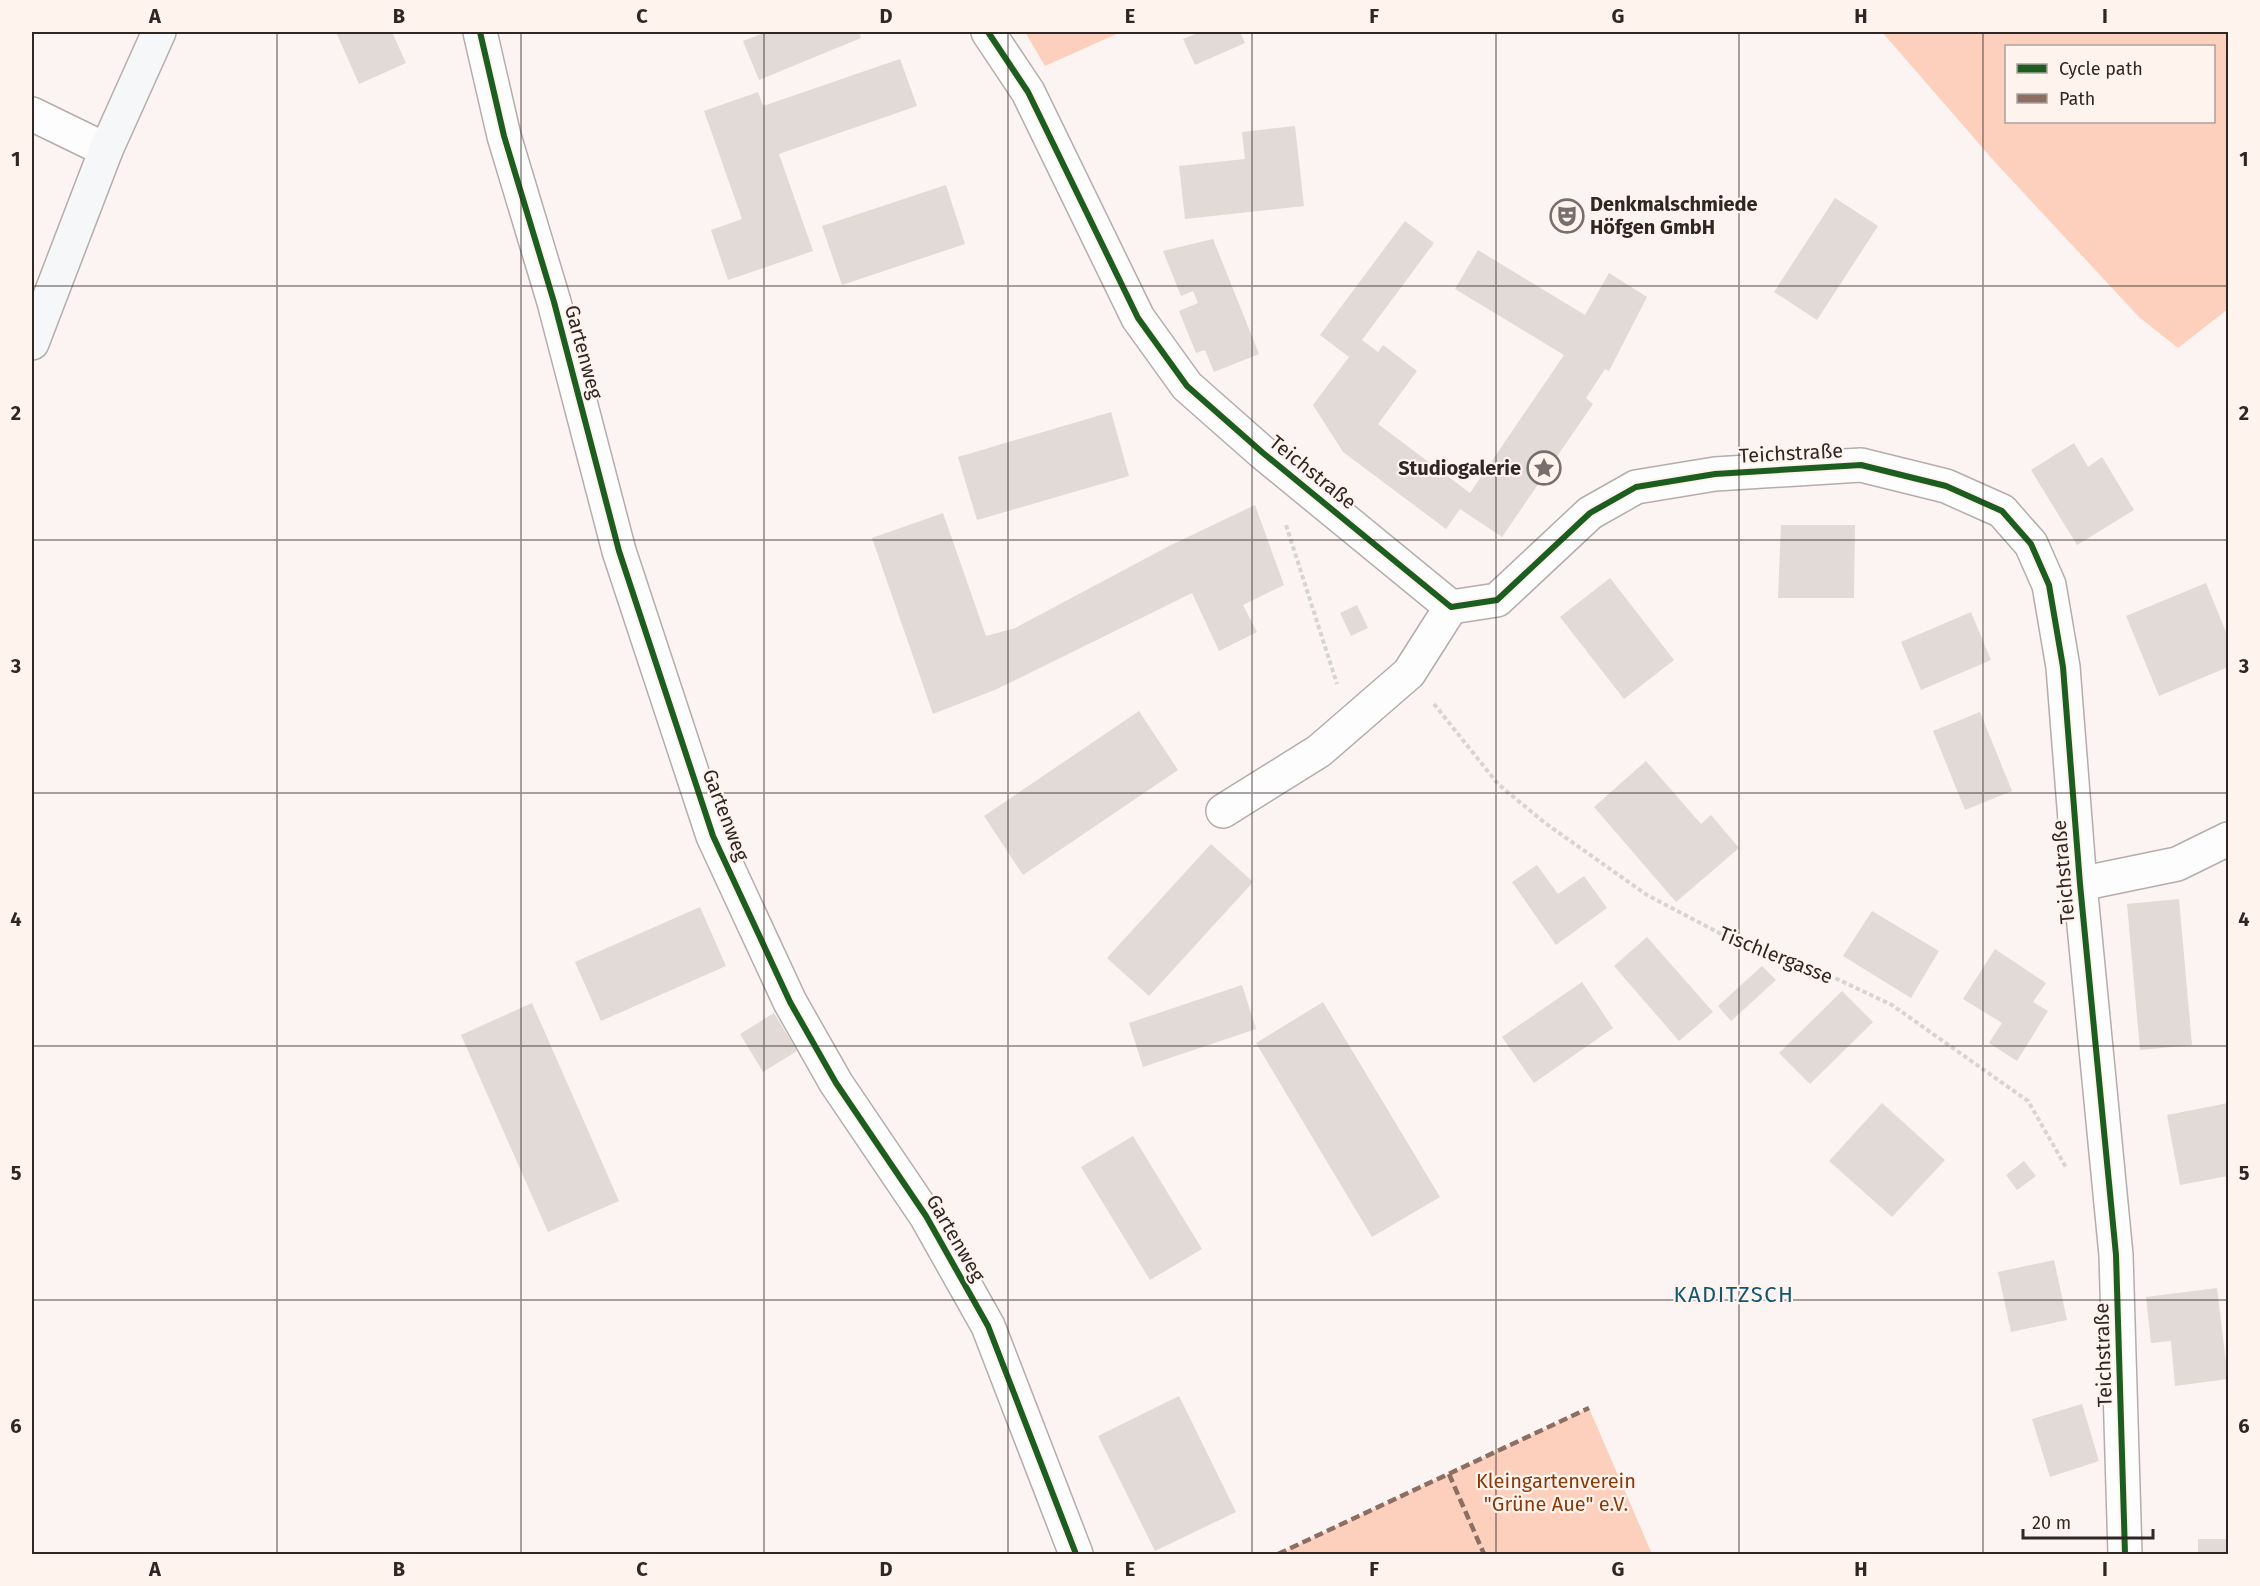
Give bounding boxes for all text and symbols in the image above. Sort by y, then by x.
text: A [148,4,162,28]
text: B [393,4,405,28]
text: C [636,4,648,28]
text: D [879,4,893,28]
text: E [1125,4,1135,28]
text: F [1369,4,1379,28]
text: G [1612,4,1624,28]
text: H [1854,4,1868,28]
text: I [2102,4,2108,28]
legend [2005,45,2215,123]
text: Cycle path [2059,58,2143,80]
text: Path [2059,88,2095,110]
text: 1 [11,147,21,171]
text: 1 [2239,147,2249,171]
place label: Denkmalschmiede Höfgen GmbH [1590,192,1758,239]
theatre icon: Denkmalschmiede Höfgen GmbH [1549,198,1585,234]
street label: Gartenweg [560,302,608,402]
text: 2 [11,401,21,425]
text: 2 [2239,401,2249,425]
street label: Teichstraße [1265,430,1361,514]
street label: Teichstraße [1738,438,1844,468]
place icon: Studiogalerie [1526,450,1562,486]
place label: Studiogalerie [1398,456,1521,480]
text: 3 [10,654,21,678]
text: 3 [2238,654,2249,678]
street label: Gartenweg [698,766,755,865]
street label: Teichstraße [2047,819,2079,925]
text: 4 [10,907,22,931]
text: 4 [2238,907,2250,931]
street label: Tischlergasse [1716,921,1836,989]
text: 5 [11,1161,22,1185]
text: 5 [2239,1161,2250,1185]
street label: Gartenweg [922,1190,991,1286]
district label: KADITZSCH [1673,1281,1795,1308]
street label: Teichstraße [2089,1302,2117,1408]
text: 6 [10,1414,22,1438]
text: 6 [2238,1414,2250,1438]
park label: Kleingartenverein "Grüne Aue" e.V. [1476,1469,1636,1516]
scale bar [2023,1502,2154,1540]
text: 20 m [2032,1512,2071,1534]
text: A [148,1557,162,1581]
text: B [393,1557,405,1581]
text: C [636,1557,648,1581]
text: D [879,1557,893,1581]
text: E [1125,1557,1135,1581]
text: F [1369,1557,1379,1581]
text: G [1612,1557,1624,1581]
text: H [1854,1557,1868,1581]
text: I [2102,1557,2108,1581]

